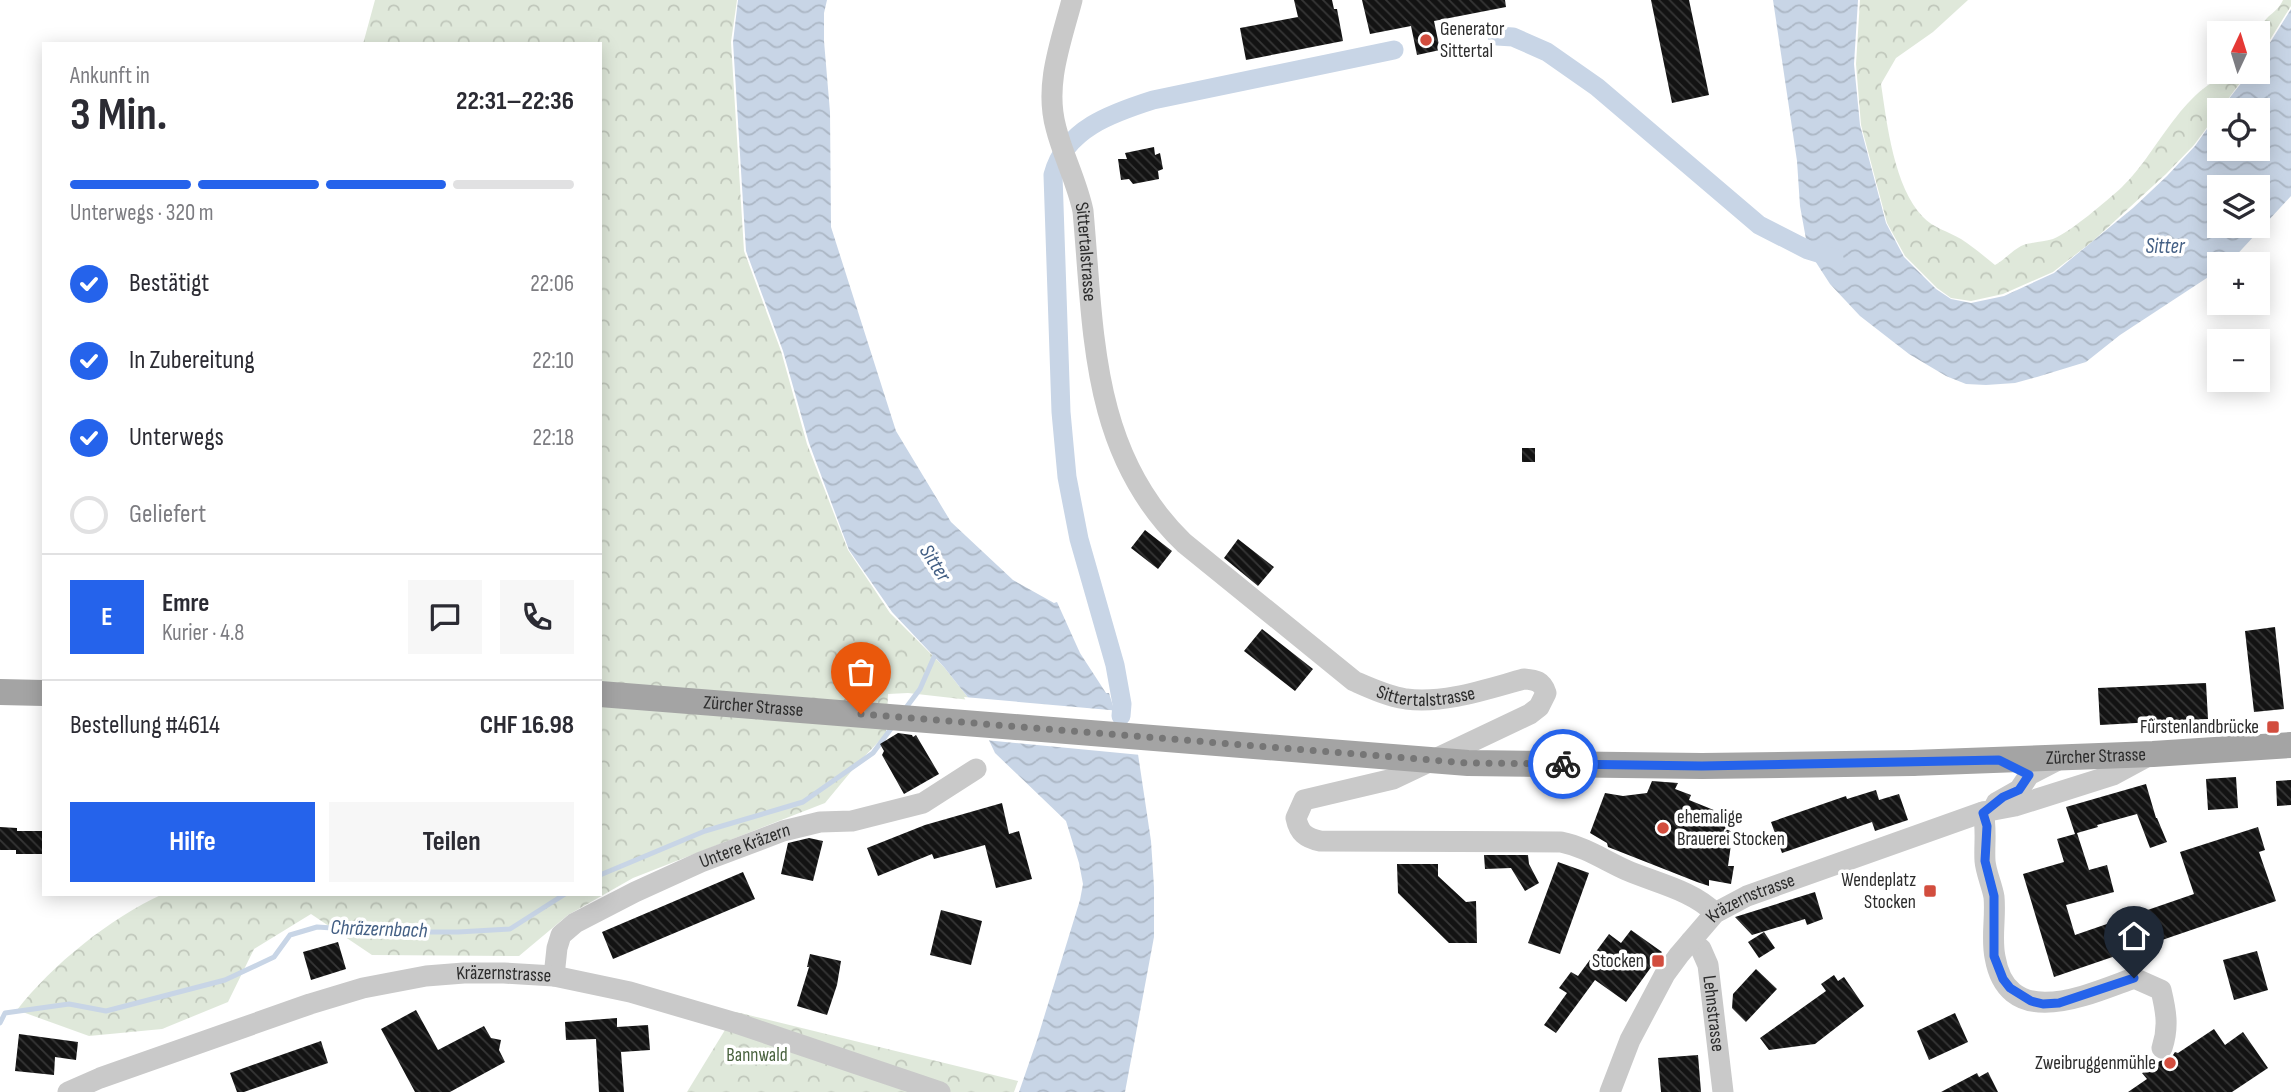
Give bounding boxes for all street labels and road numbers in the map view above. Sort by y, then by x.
street label: Sittertalstrasse [1070,200,1102,302]
street label: Sittertalstrasse [1373,680,1477,712]
street label: Zürcher Strasse [703,691,804,722]
street label: Zürcher Strasse [2045,743,2146,769]
street label: Untere Kräzern [696,818,792,873]
street label: Kräzernstrasse [1701,868,1798,927]
street label: Kräzernstrasse [455,961,552,987]
street label: Lehnstrasse [1698,974,1730,1053]

